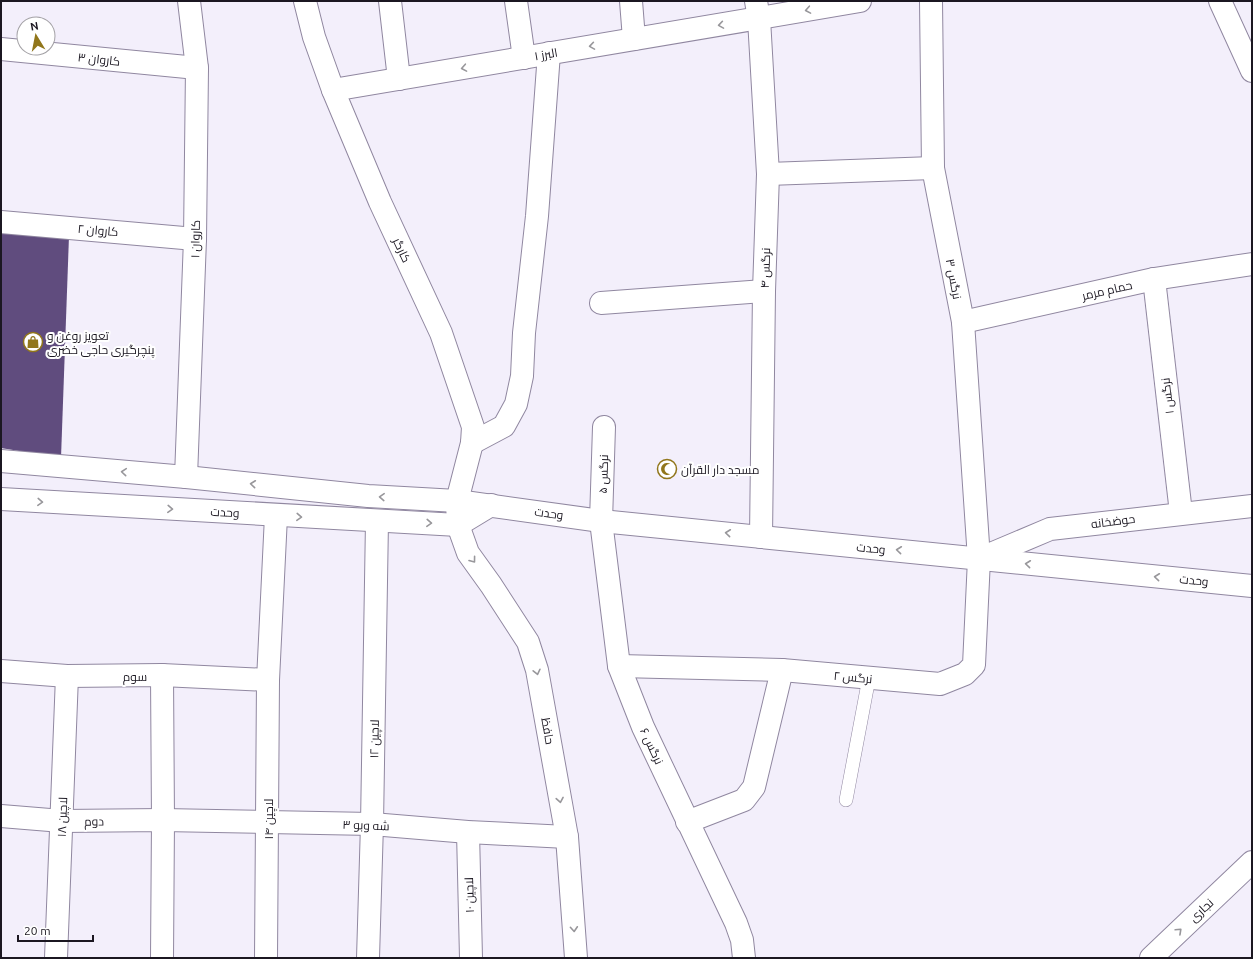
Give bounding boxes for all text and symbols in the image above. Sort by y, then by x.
one-way arrow [805,5,811,14]
north arrow [16,16,56,56]
text: N [29,20,39,33]
one-way arrow [718,20,724,29]
one-way arrow [589,41,596,50]
street label: البرز ۱ [533,46,559,63]
street label: کاروان ۳ [77,50,121,69]
one-way arrow [461,63,467,72]
street label: کاروان ۱ [188,220,203,258]
street label: کاروان ۲ [77,222,119,239]
street label: کارگر [389,235,413,265]
street label: نرگس ۴ [758,247,773,289]
street label: نرگس ۳ [943,258,964,300]
street label: حمام مرمر [1080,278,1134,304]
place label: تعویز روغن و پنچرگیری حاجی خضری [47,329,155,359]
shop icon: تعویز روغن و پنچرگیری حاجی خضری [22,331,44,353]
street label: نرگس ۱ [1158,377,1177,415]
street label: نرگس ۵ [596,454,611,494]
mosque icon: مسجد دار القرآن [656,458,678,480]
place label: مسجد دار القرآن [681,463,759,477]
one-way arrow [121,468,127,477]
one-way arrow [250,480,256,489]
one-way arrow [379,493,385,501]
one-way arrow [37,497,43,506]
one-way arrow [167,505,173,514]
street label: وحدت [210,505,240,520]
street label: وحدت [534,505,564,522]
one-way arrow [296,512,302,521]
street label: حوضخانه [1090,512,1136,531]
one-way arrow [426,519,432,528]
one-way arrow [725,529,731,538]
street label: وحدت [856,540,886,557]
one-way arrow [896,546,902,555]
one-way arrow [468,556,475,563]
one-way arrow [1025,559,1031,568]
one-way arrow [1154,572,1161,581]
street label: وحدت [1179,572,1209,589]
one-way arrow [532,669,540,675]
street label: نرگس ۲ [833,669,873,686]
street label: سوم [123,670,147,685]
street label: حافظ [539,717,557,745]
street label: لاچین ۱۲ [367,719,384,759]
street label: نرگس ۶ [637,726,666,767]
street label: لاچین ۱۸ [55,797,72,837]
one-way arrow [556,797,564,803]
street label: لاچین ۱۴ [262,799,278,839]
street label: دوم [84,814,104,830]
street label: شه وبو ۳ [342,818,390,833]
street label: لاچین ۱۰ [462,877,479,913]
street label: نجاری [1186,896,1216,925]
scale bar [18,917,93,943]
text: 20 m [24,924,51,937]
one-way arrow [569,926,578,932]
one-way arrow [1174,928,1182,936]

